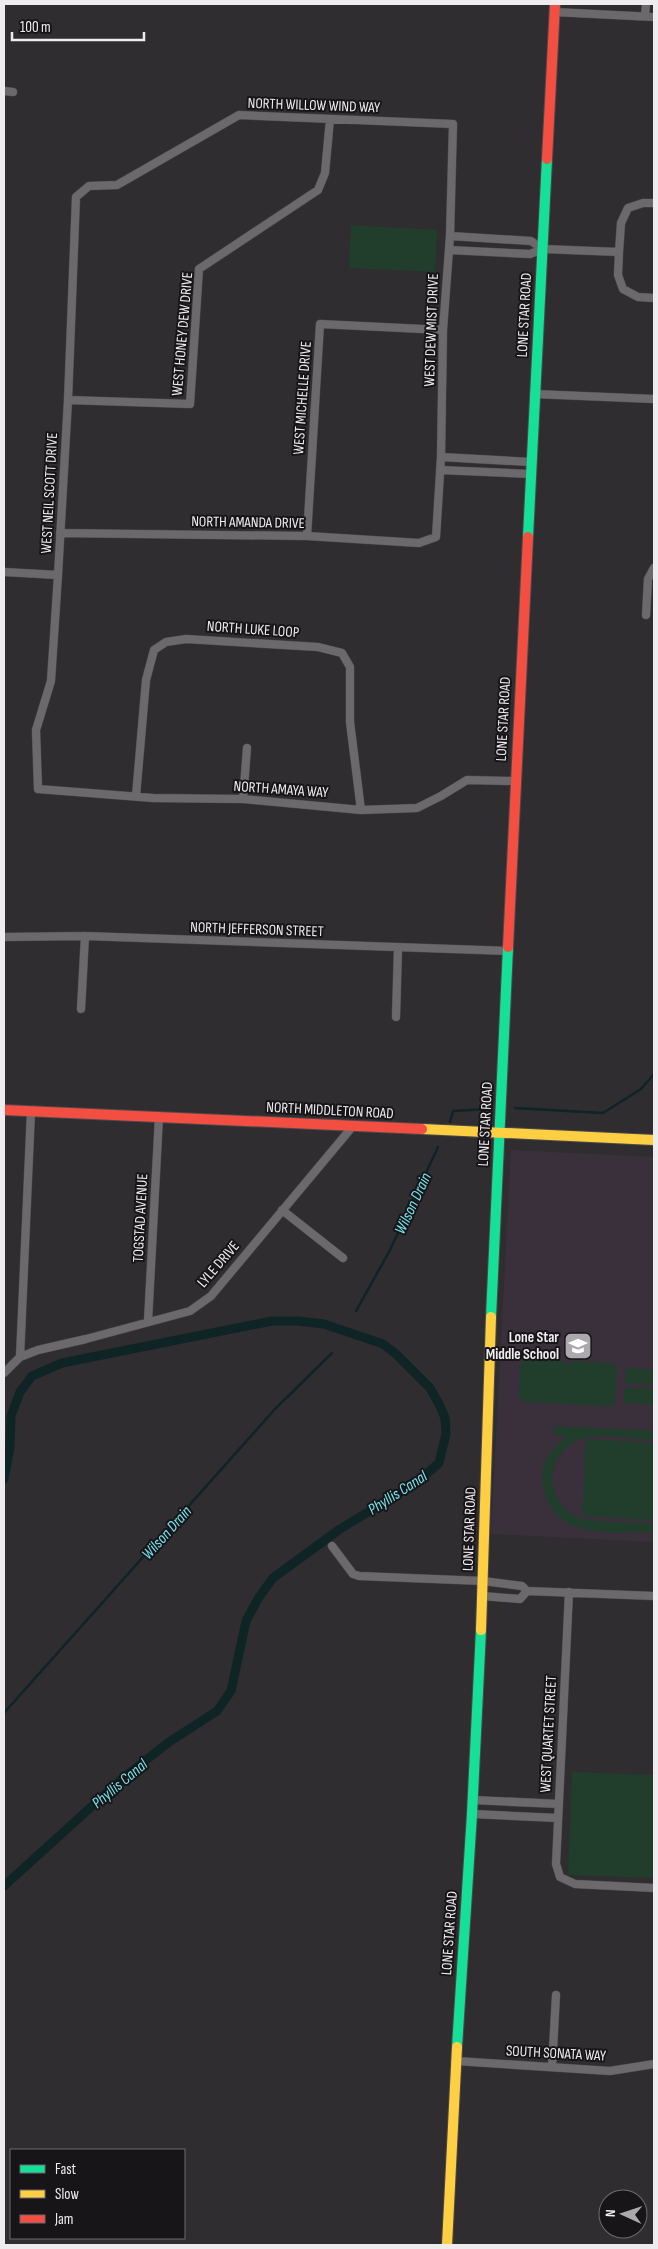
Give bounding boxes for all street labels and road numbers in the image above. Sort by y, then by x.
street label: NORTH WILLOW WIND WAY [247,94,381,117]
street label: WEST HONEY DEW DRIVE [168,271,197,397]
street label: LONE STAR ROAD [513,272,536,358]
street label: WEST DEW MIST DRIVE [420,273,443,387]
street label: WEST MICHELLE DRIVE [289,341,316,455]
street label: WEST NEIL SCOTT DRIVE [37,432,62,554]
street label: NORTH AMANDA DRIVE [191,512,305,533]
street label: NORTH LUKE LOOP [206,617,300,642]
street label: LONE STAR ROAD [492,676,515,762]
street label: NORTH AMAYA WAY [233,777,330,802]
street label: NORTH JEFFERSON STREET [190,918,324,941]
street label: LONE STAR ROAD [474,1081,497,1167]
street label: NORTH MIDDLETON ROAD [266,1098,394,1123]
street label: TOGSTAD AVENUE [129,1173,152,1263]
street label: LYLE DRIVE [193,1237,244,1291]
street label: LONE STAR ROAD [459,1487,480,1572]
street label: WEST QUARTET STREET [536,1675,561,1793]
street label: LONE STAR ROAD [437,1890,462,1976]
street label: SOUTH SONATA WAY [505,2041,607,2066]

